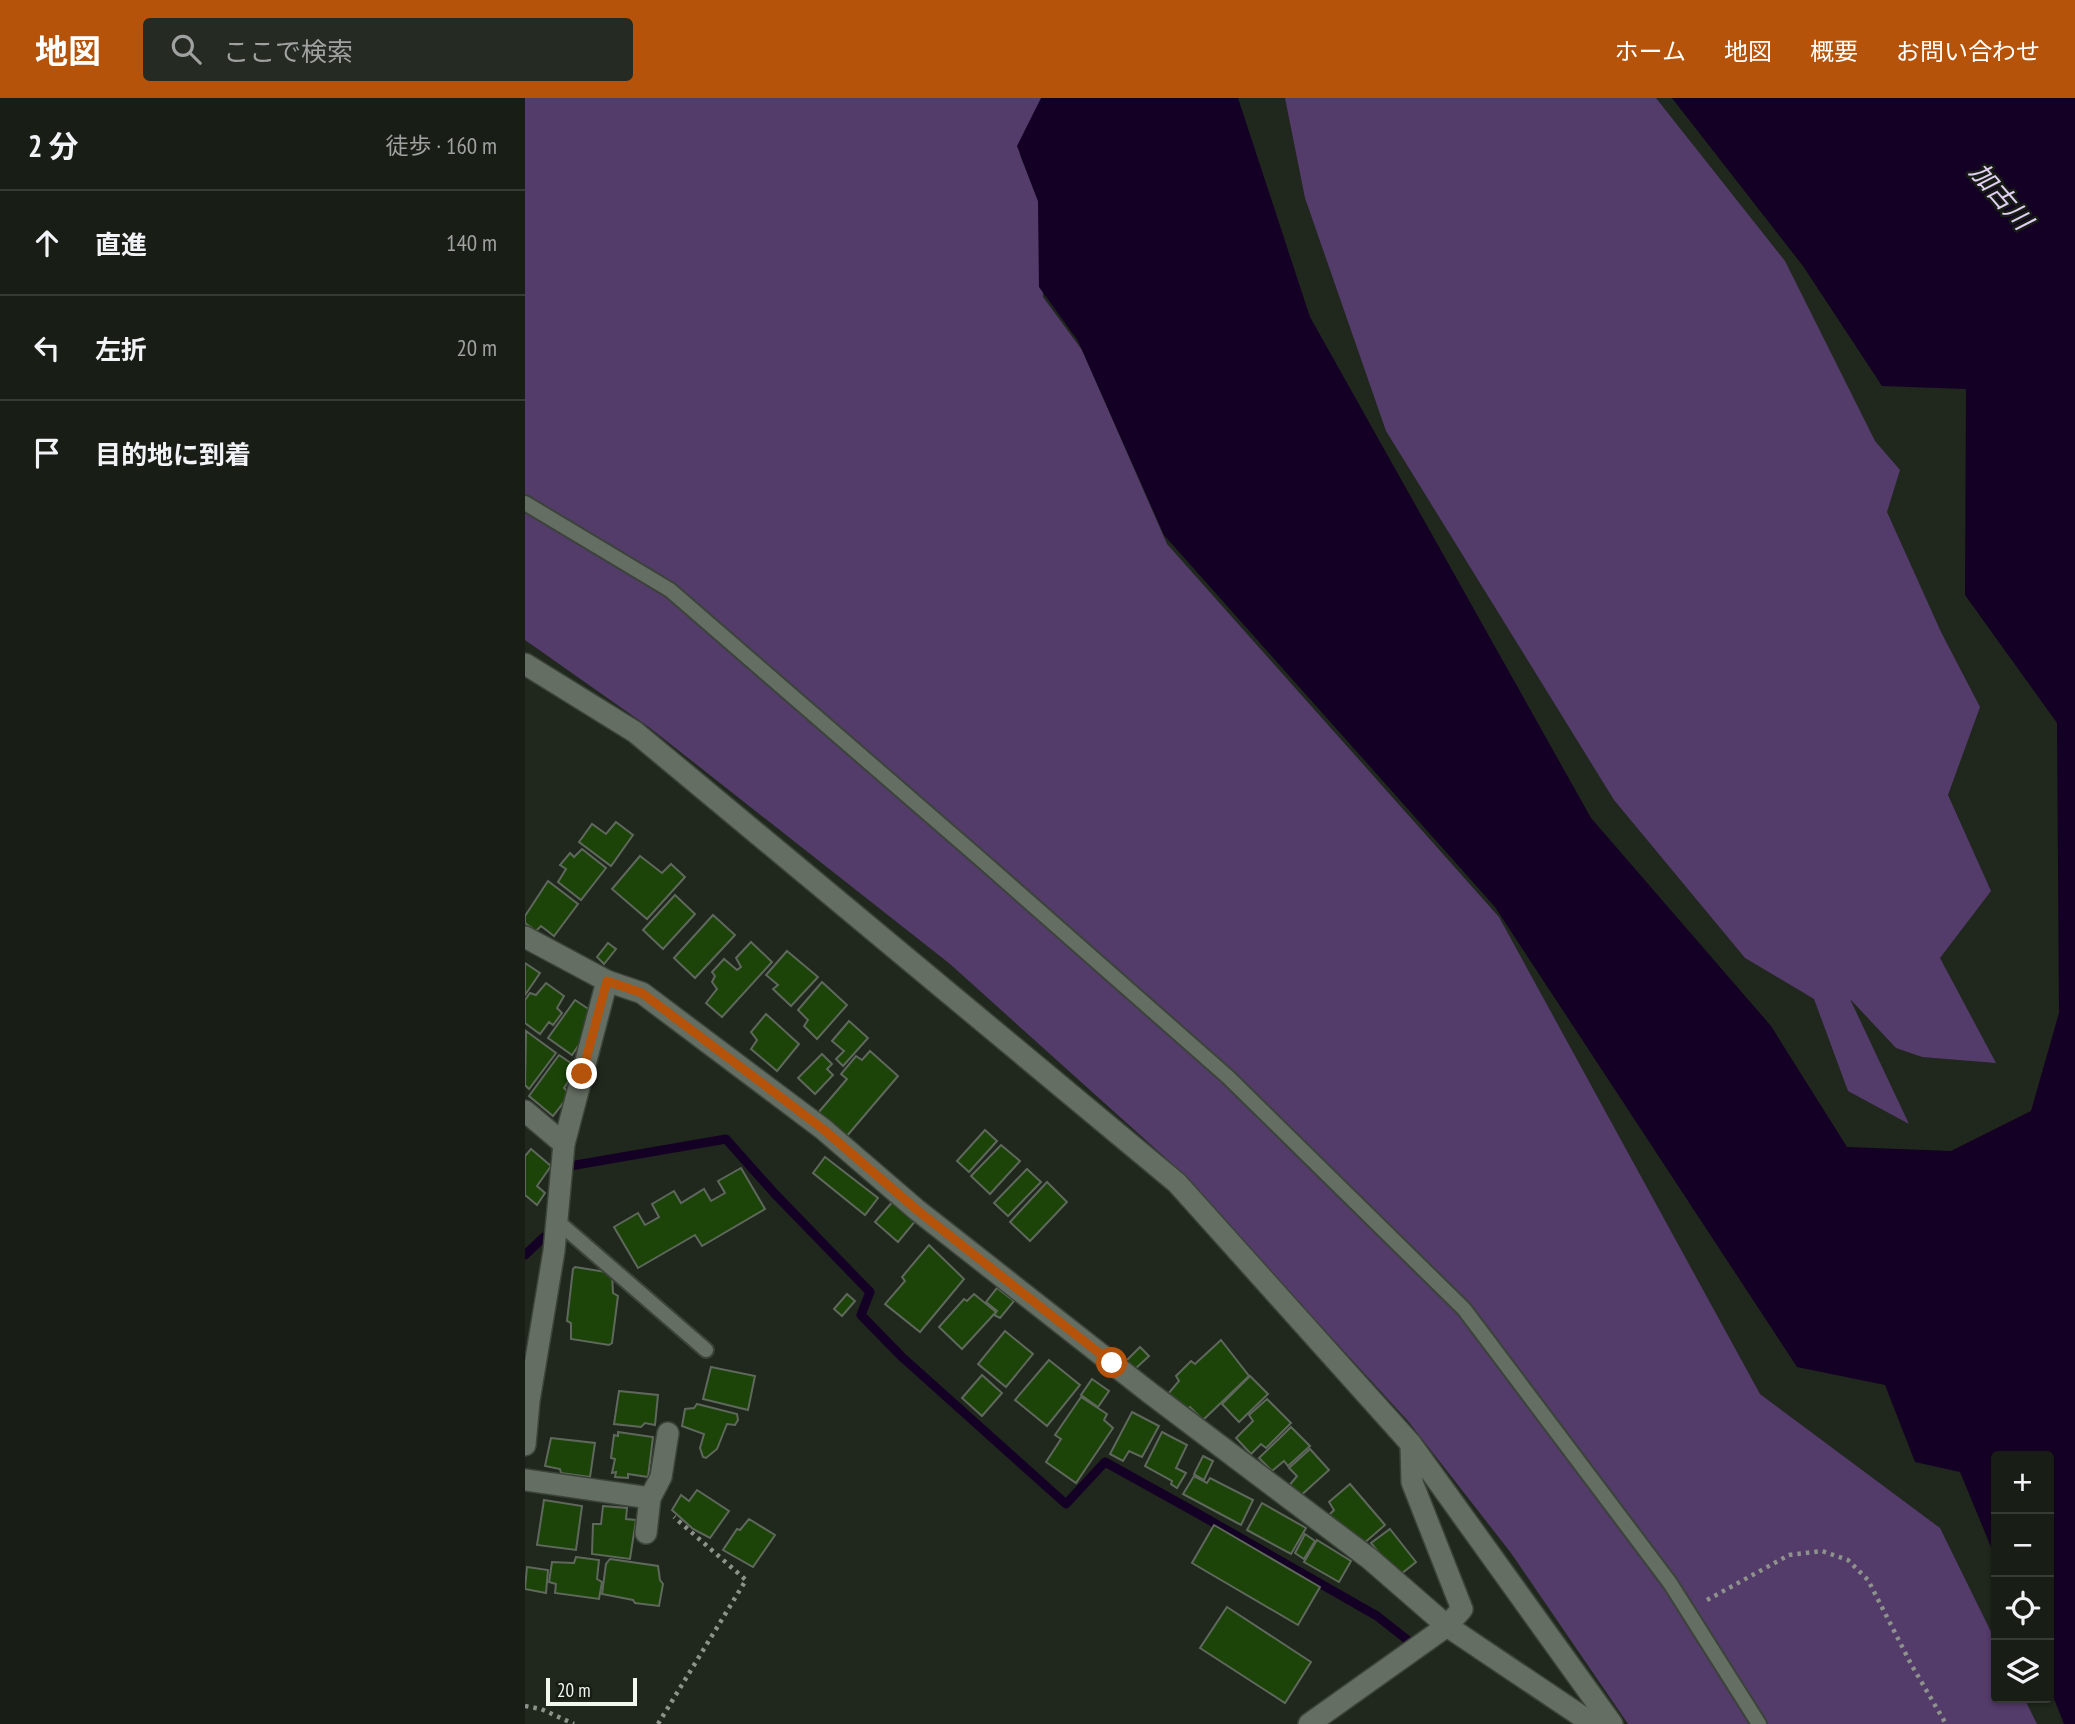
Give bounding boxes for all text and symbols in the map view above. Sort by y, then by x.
search box [143,18,633,81]
text: 地図 [35,29,101,72]
icon: search [167,30,205,68]
text: ここで検索 [223,35,353,68]
text: ホーム [1615,36,1686,67]
text: 地図 [1724,36,1772,67]
text: 概要 [1810,36,1858,67]
text: お問い合わせ [1896,36,2040,67]
text: 2 分 [28,126,79,165]
text: 徒歩 · 160 m [385,131,497,160]
water label: 加古川 [1963,155,2041,238]
icon: ahead [28,224,66,262]
text: 直進 [95,228,147,261]
text: 140 m [446,228,497,257]
icon: left [28,329,66,367]
text: 左折 [95,333,147,366]
text: 20 m [456,333,497,362]
icon: arrive [28,434,66,472]
text: 目的地に到着 [95,438,251,471]
route end [566,1058,597,1089]
route start [1096,1347,1127,1378]
map controls [1991,1451,2054,1703]
button: + [1991,1451,2054,1514]
button: − [1991,1514,2054,1577]
button: locate [1991,1577,2054,1640]
button: layers [1991,1640,2054,1703]
scale bar [546,1675,637,1707]
text: 20 m [557,1678,591,1702]

